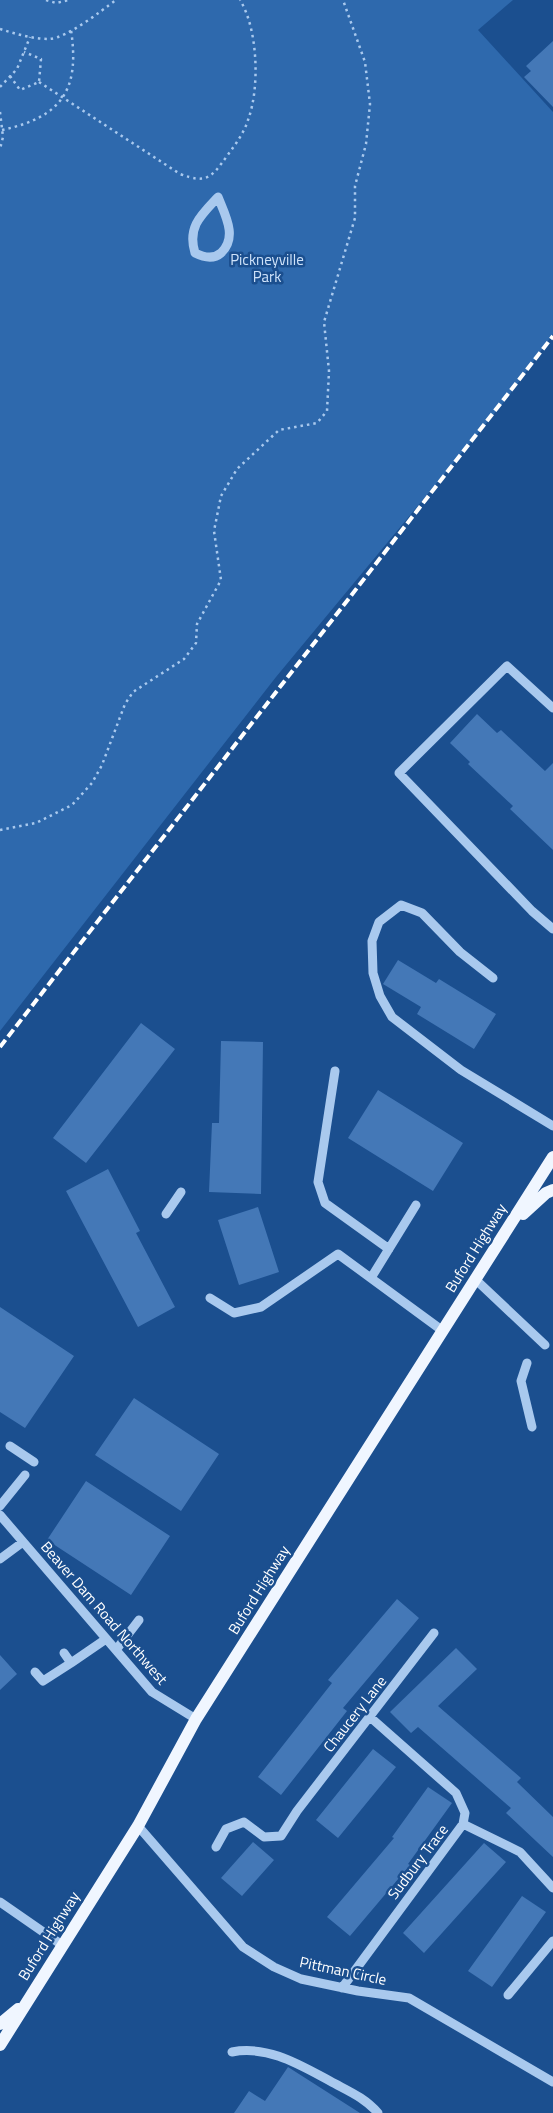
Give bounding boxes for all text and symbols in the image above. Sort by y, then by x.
park label: Pickneyville Park [230,248,304,288]
street label: Buford Highway [439,1199,512,1297]
street label: Beaver Dam Road Northwest [35,1536,174,1690]
street label: Buford Highway [222,1541,295,1639]
street label: Chaucery Lane [317,1670,392,1757]
street label: Sudbury Trace [382,1819,454,1904]
street label: Buford Highway [12,1887,85,1985]
street label: Pittman Circle [298,1950,389,1991]

